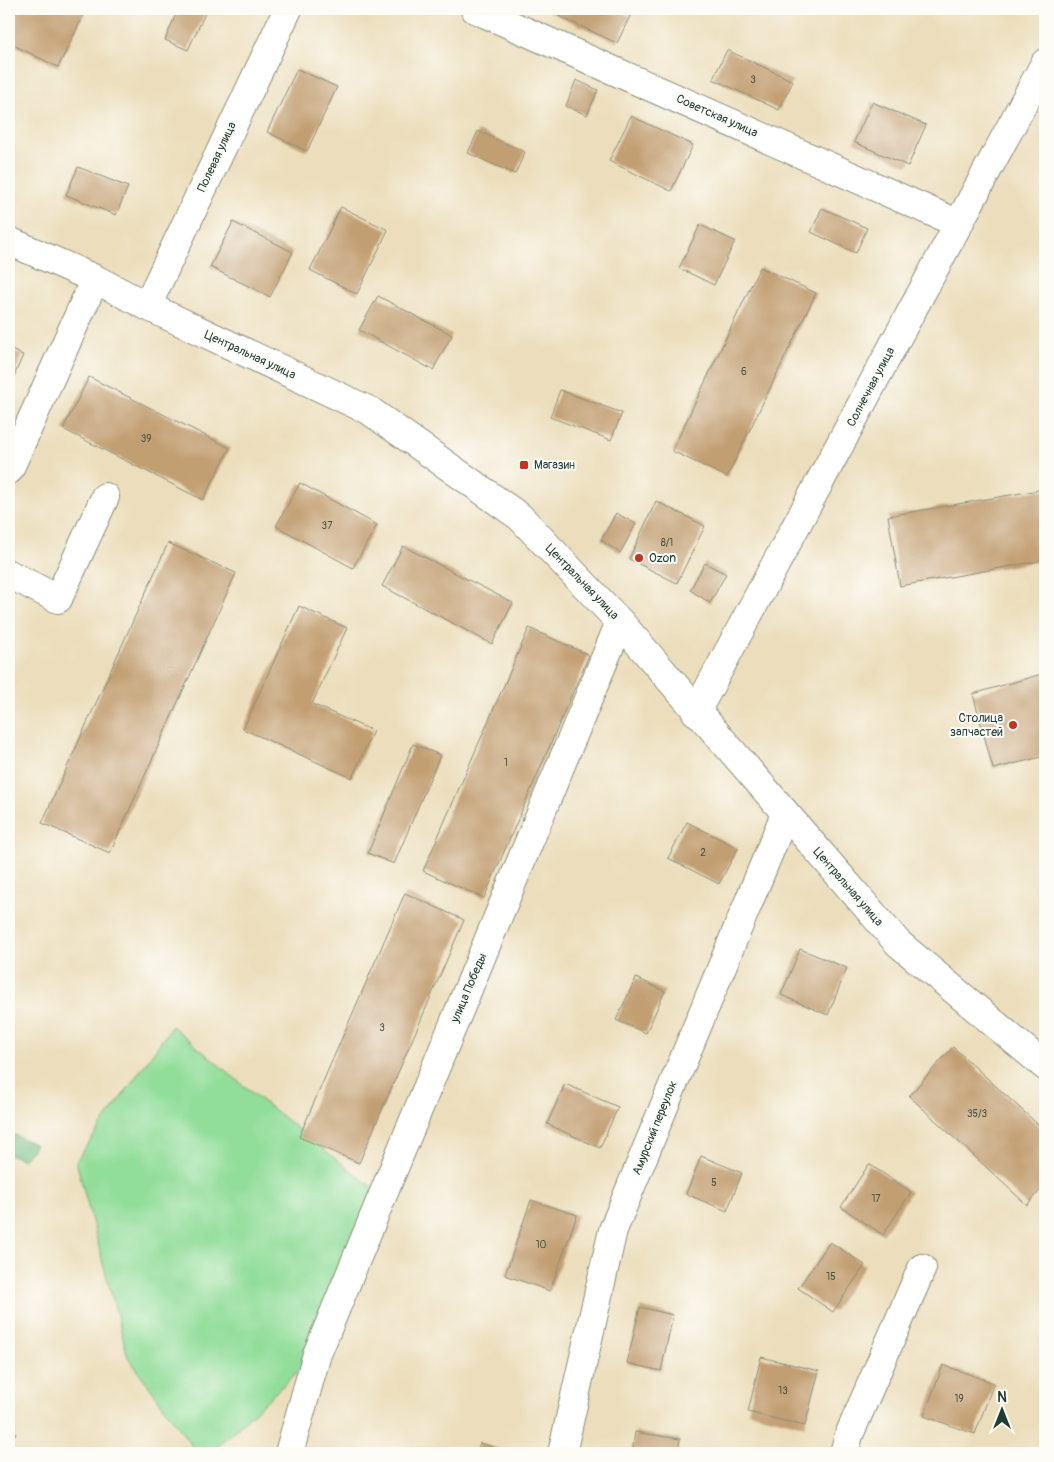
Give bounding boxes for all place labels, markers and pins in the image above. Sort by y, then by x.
place label: Магазин [534,458,575,473]
marker: Магазин [518,459,530,471]
place label: Ozon [649,551,676,566]
marker: Ozon [633,552,645,564]
place label: Столица запчастей [950,711,1003,740]
marker: Столица запчастей [1007,719,1019,731]

